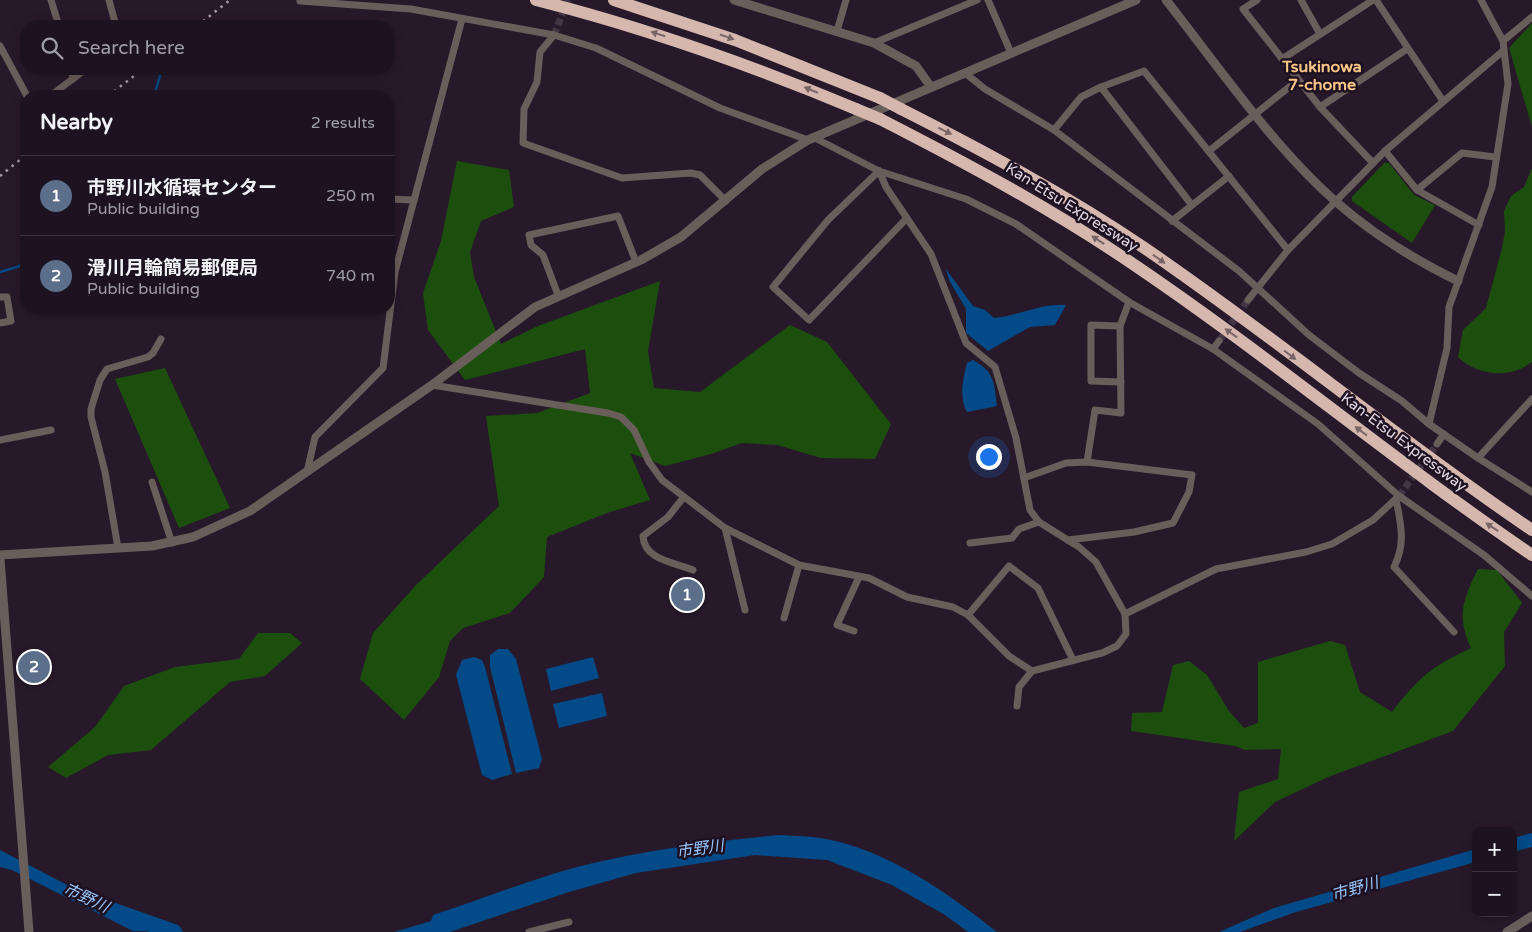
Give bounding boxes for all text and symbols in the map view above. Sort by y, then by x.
search box [20,20,395,75]
one-way arrow [651,30,666,38]
icon: search [38,34,66,62]
one-way arrow [719,34,734,41]
text: Search here [78,37,185,59]
district label: Tsukinowa 7-chome [1281,57,1362,95]
one-way arrow [803,86,818,94]
text: Nearby [40,110,113,135]
text: 2 results [311,113,375,133]
one-way arrow [937,127,952,135]
street label: Kan-Etsu Expressway [1003,159,1141,255]
text: 市野川水循環センター [87,177,277,199]
text: 1 [51,186,61,206]
text: 250 m [326,186,375,206]
text: Public building [87,199,200,219]
one-way arrow [1091,236,1104,245]
one-way arrow [1152,254,1166,264]
text: 滑川月輪簡易郵便局 [87,257,258,279]
text: 2 [51,266,61,286]
text: 740 m [326,266,375,286]
text: Public building [87,279,200,299]
one-way arrow [1224,328,1238,338]
one-way arrow [1283,349,1296,360]
street label: Kan-Etsu Expressway [1338,389,1470,495]
one-way arrow [1355,425,1368,436]
your location [976,444,1002,470]
one-way arrow [1485,522,1498,532]
pin: 1 [671,576,703,614]
pin: 2 [18,648,50,686]
map controls [1472,827,1517,917]
button: + [1472,827,1517,872]
water label: 市野川 [675,835,727,862]
water label: 市野川 [1329,872,1383,905]
button: − [1472,872,1517,917]
water label: 市野川 [60,879,114,918]

